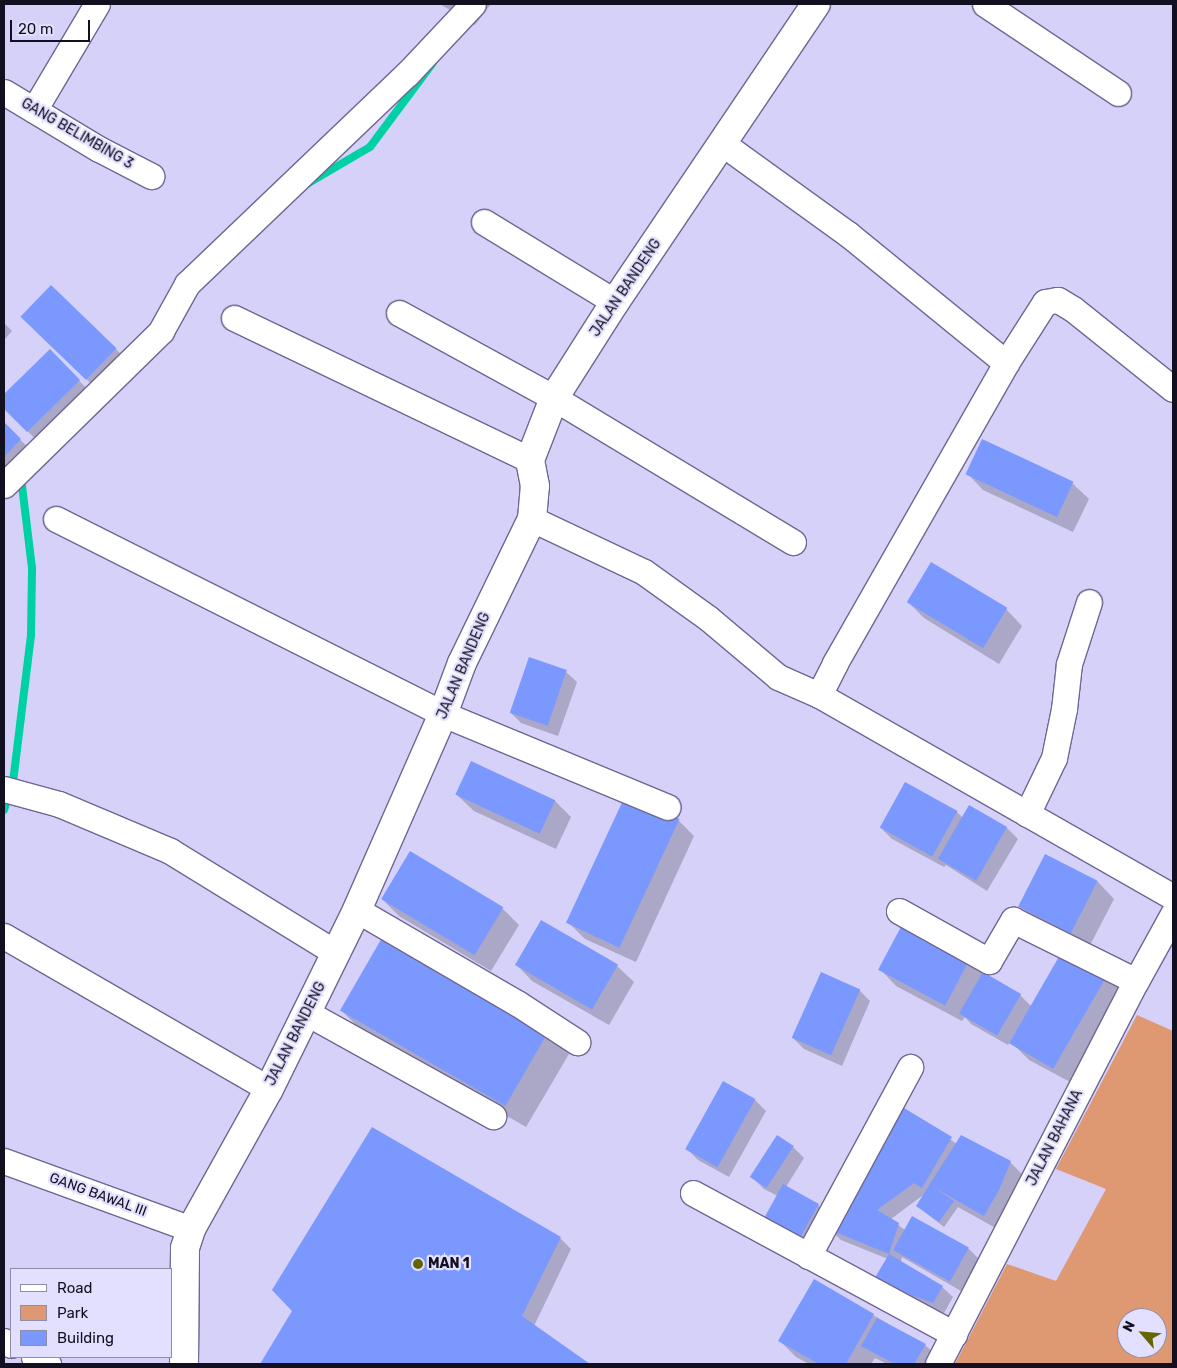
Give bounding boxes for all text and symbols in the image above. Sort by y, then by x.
scale bar [12,10,92,42]
text: 20 m [18,20,53,38]
street label: GANG BELIMBING 3 [18,95,136,173]
street label: JALAN BANDENG [587,236,665,340]
street label: JALAN BANDENG [434,610,494,722]
street label: JALAN BANDENG [263,979,329,1089]
street label: JALAN BAHANA [1024,1087,1086,1189]
street label: GANG BAWAL III [47,1170,149,1220]
place label: MAN 1 [428,1256,470,1272]
marker: MAN 1 [412,1258,424,1270]
legend [10,1268,172,1358]
text: Road [57,1279,93,1297]
text: Park [57,1304,88,1322]
north arrow [1117,1308,1167,1358]
text: N [1119,1318,1139,1335]
text: Building [57,1329,114,1347]

